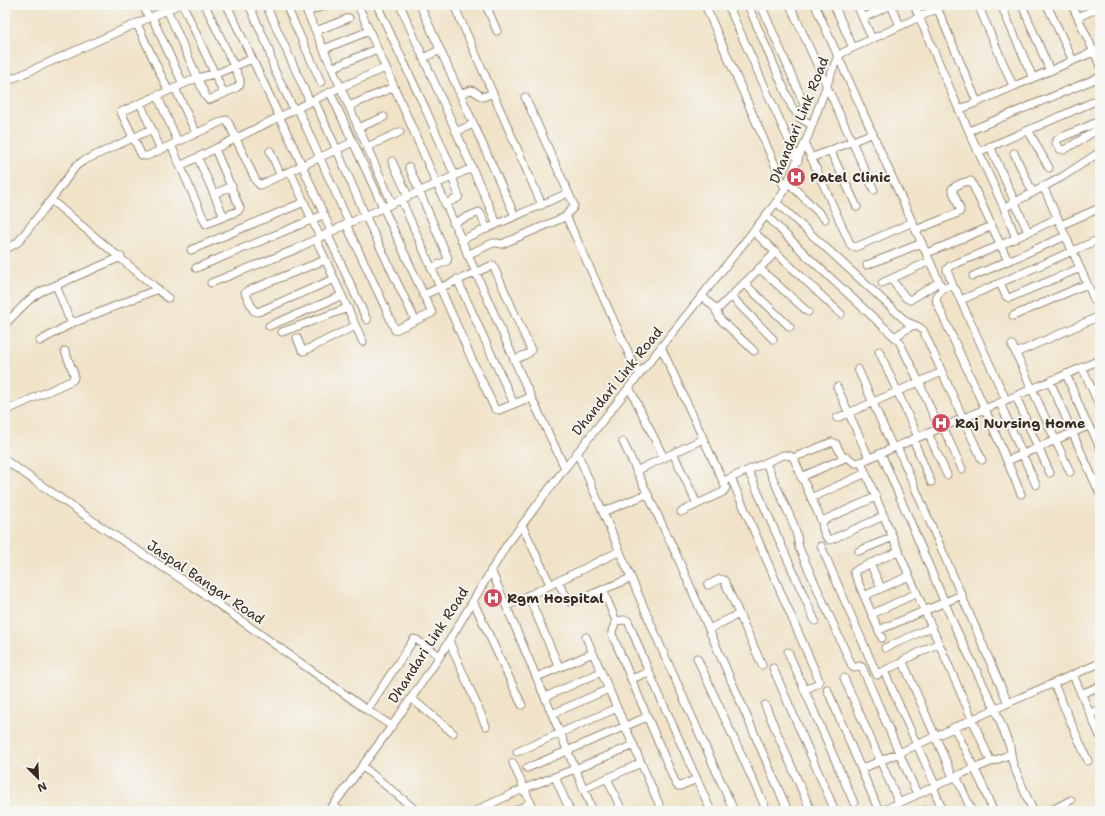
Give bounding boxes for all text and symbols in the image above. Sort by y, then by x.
street label: Dhandari Link Road [765,54,833,186]
hospital icon: Patel Clinic [785,166,807,188]
place label: Patel Clinic [810,168,891,186]
street label: Dhandari Link Road [568,323,667,439]
hospital icon: Raj Nursing Home [930,412,952,434]
place label: Raj Nursing Home [955,414,1085,432]
street label: Jaspal Bangar Road [144,536,268,628]
street label: Dhandari Link Road [384,583,472,706]
hospital icon: Rgm Hospital [482,587,504,609]
place label: Rgm Hospital [507,589,604,607]
north arrow [18,758,58,798]
text: N [35,778,49,795]

